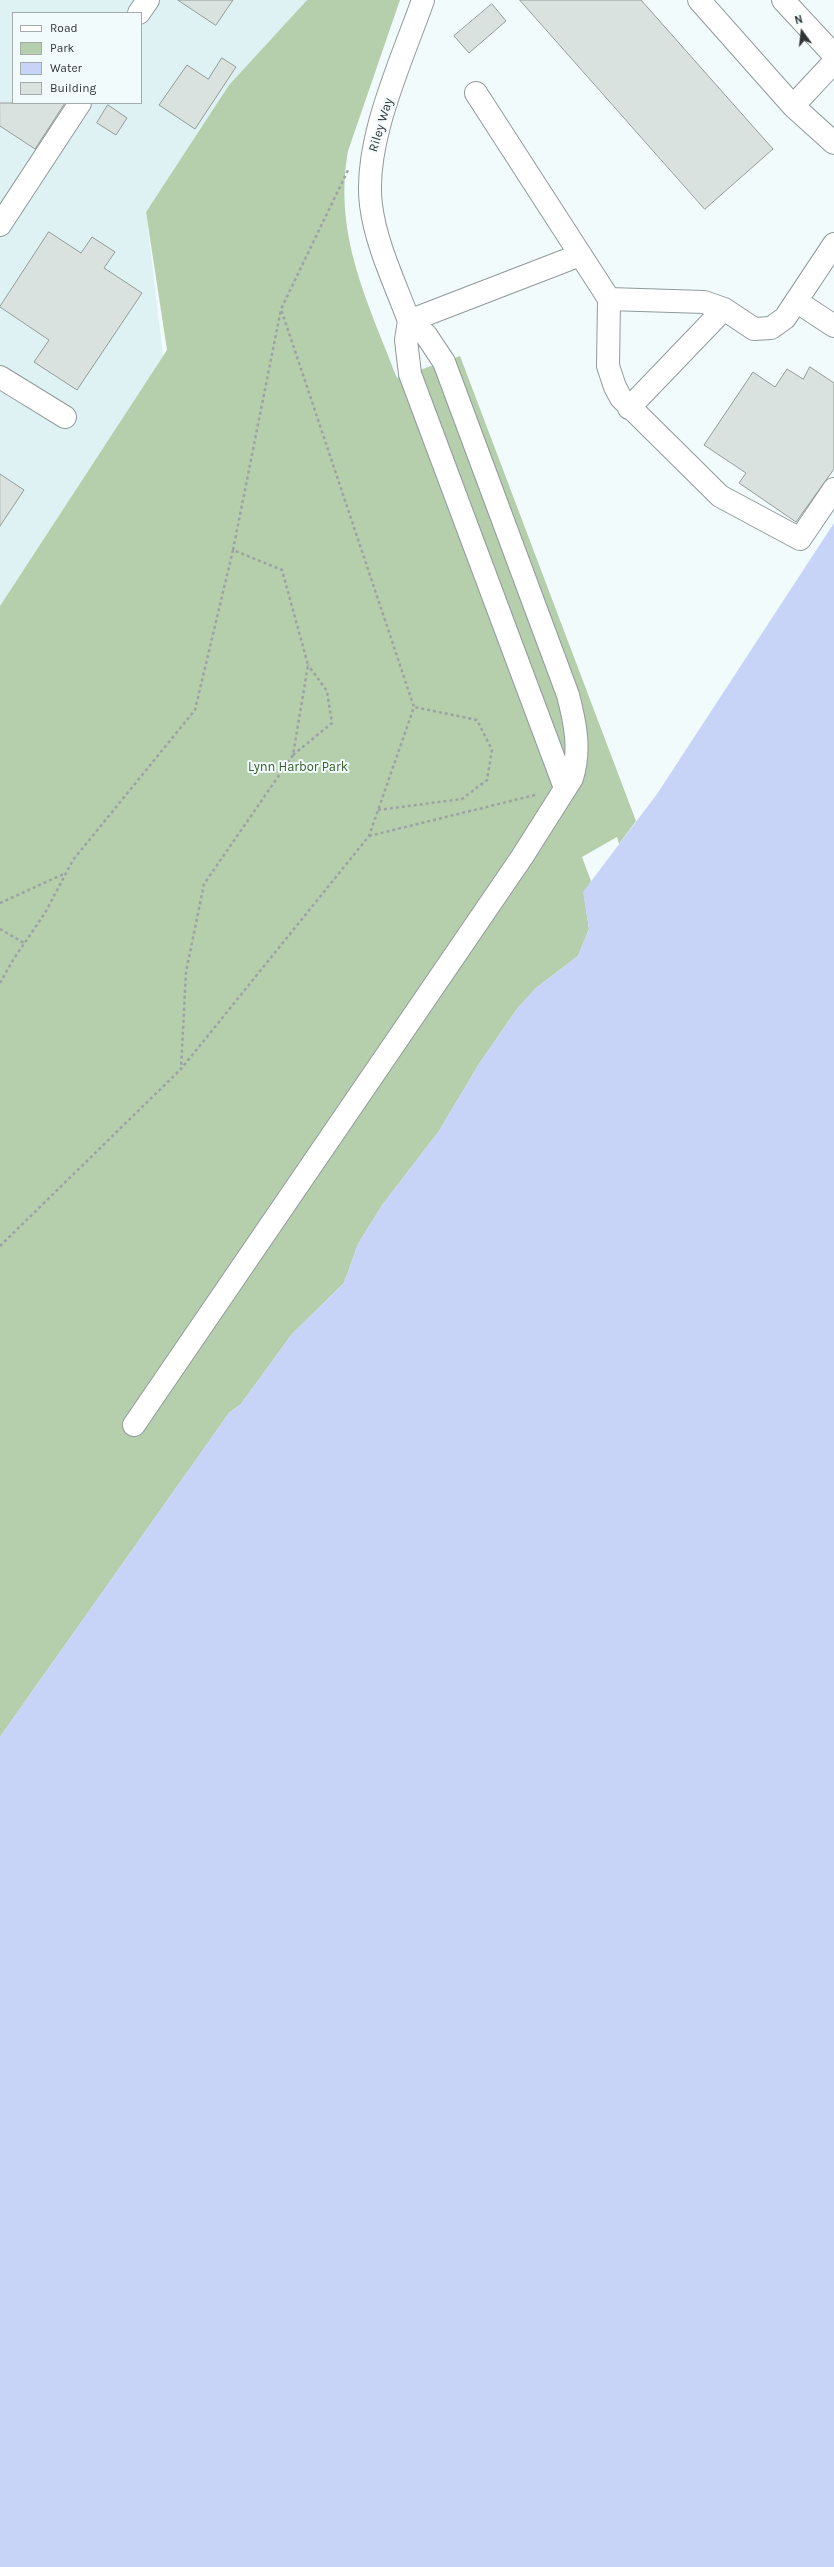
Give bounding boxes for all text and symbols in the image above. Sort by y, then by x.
legend [12,12,142,104]
north arrow [782,12,822,52]
text: N [793,13,804,27]
text: Road [50,21,78,35]
text: Park [50,41,74,55]
text: Water [50,61,82,75]
text: Building [50,81,96,95]
street label: Riley Way [365,96,397,154]
park label: Lynn Harbor Park [248,759,348,775]

